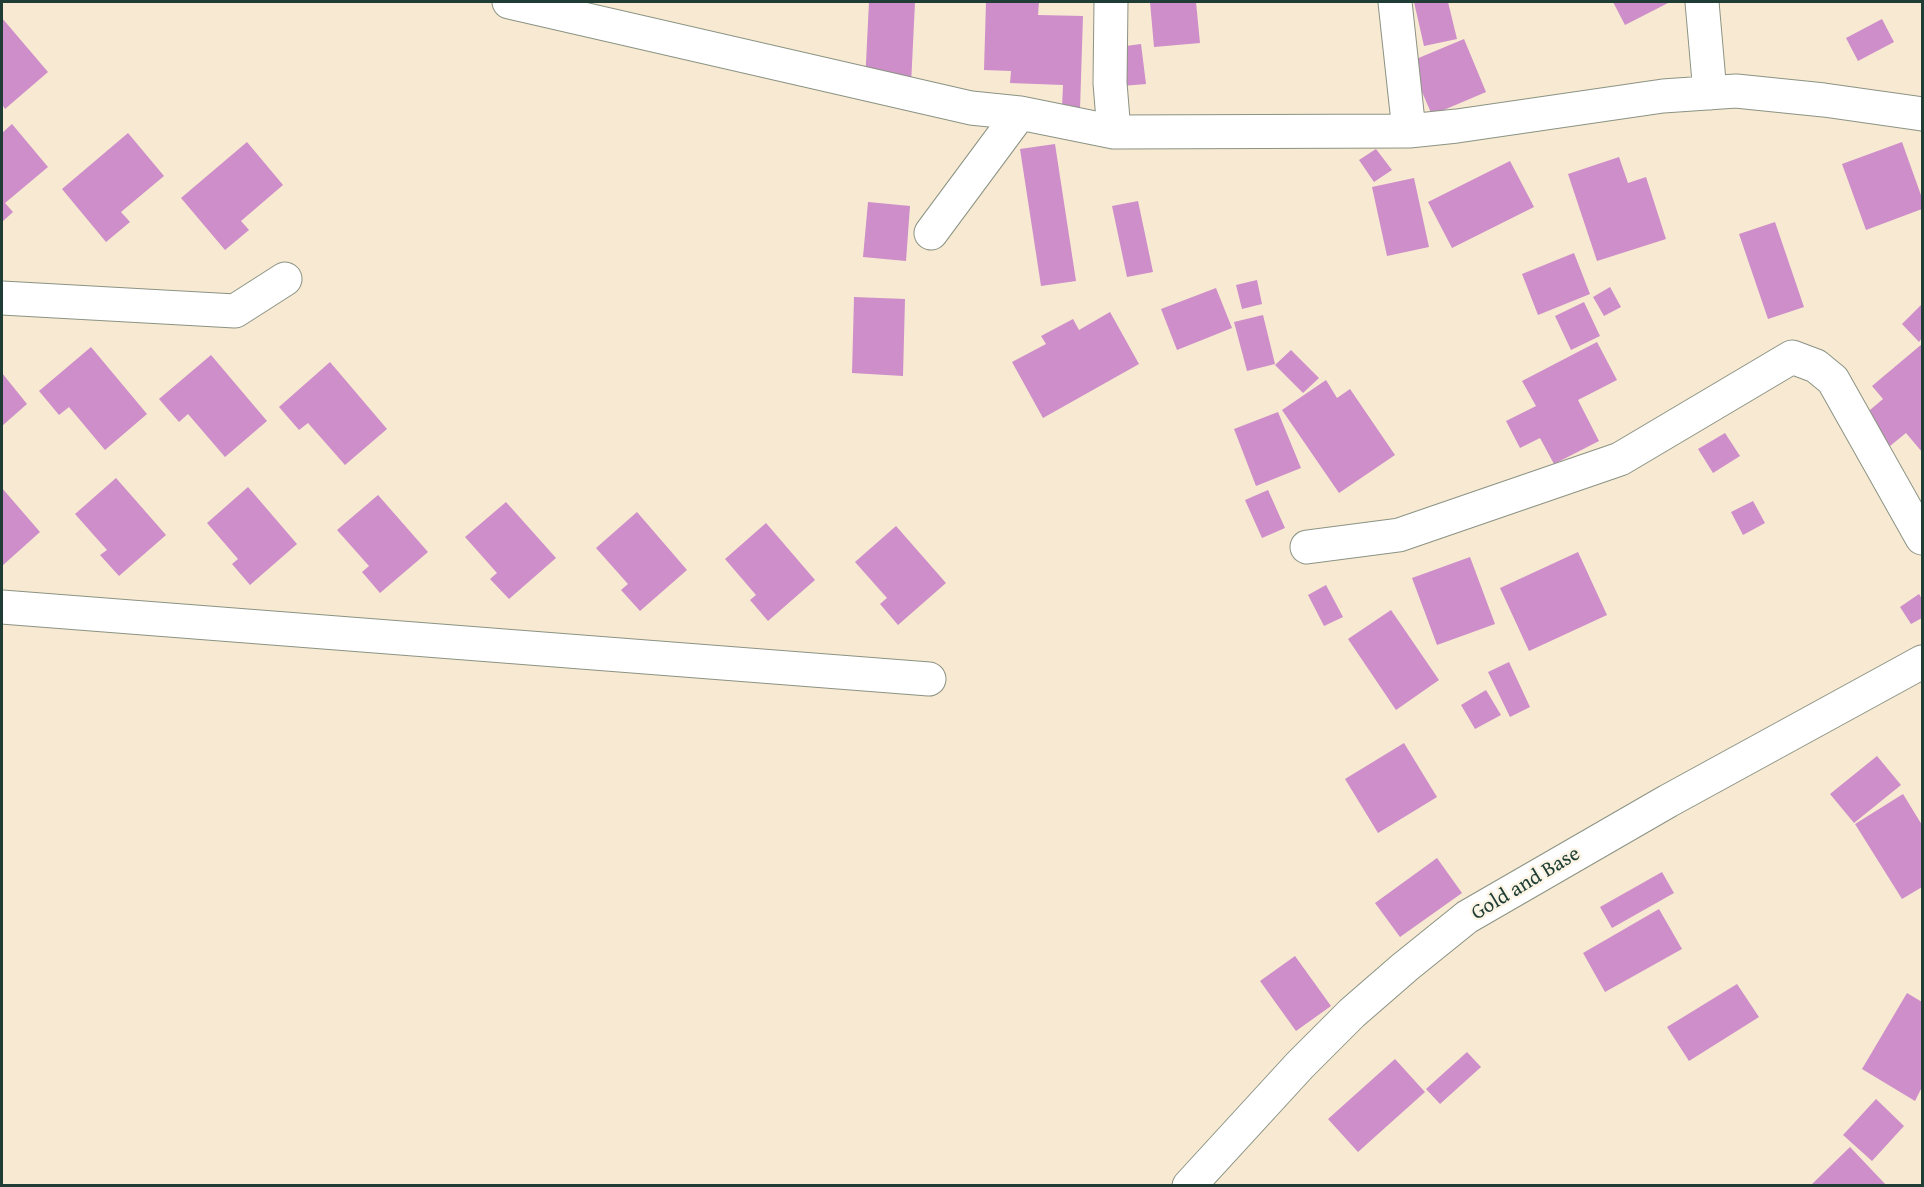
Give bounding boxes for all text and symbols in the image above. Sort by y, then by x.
street label: Gold and Base [1467,842,1585,926]

